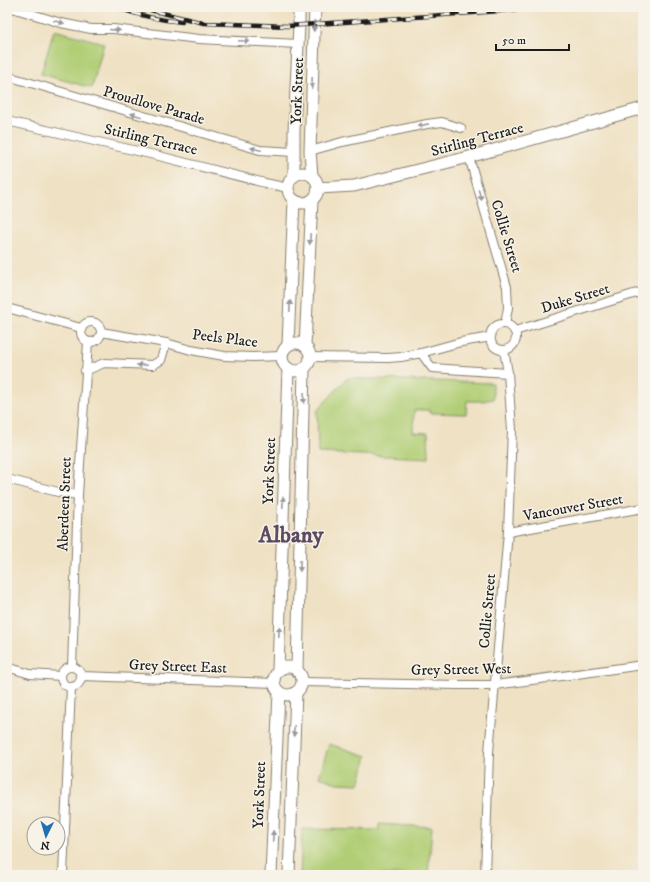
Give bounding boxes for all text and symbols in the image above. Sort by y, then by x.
one-way arrow [53,19,65,25]
one-way arrow [311,20,317,33]
scale bar [496,26,569,52]
one-way arrow [109,27,121,33]
text: 50 m [502,33,526,48]
one-way arrow [238,38,250,45]
street label: York Street [287,57,308,125]
one-way arrow [309,77,315,90]
street label: Proudlove Parade [101,82,207,129]
one-way arrow [130,112,142,118]
street label: Stirling Terrace [429,118,525,161]
street label: Stirling Terrace [102,120,199,159]
one-way arrow [417,122,429,128]
one-way arrow [250,145,262,151]
one-way arrow [477,189,483,201]
street label: Collie Street [486,198,527,275]
one-way arrow [307,233,313,246]
street label: Duke Street [539,279,612,318]
one-way arrow [287,299,293,312]
street label: Peels Place [191,325,259,352]
one-way arrow [136,361,148,368]
one-way arrow [301,392,307,405]
street label: York Street [259,437,280,505]
street label: Aberdeen Street [53,456,76,552]
street label: Vancouver Street [521,489,625,526]
one-way arrow [280,496,287,508]
district label: Albany [258,521,325,550]
one-way arrow [296,560,303,572]
street label: Collie Street [475,573,500,649]
one-way arrow [276,626,283,638]
street label: Grey Street East [129,655,228,678]
street label: Grey Street West [411,659,512,680]
one-way arrow [291,725,297,738]
street label: York Street [249,761,270,829]
north arrow [26,816,66,856]
one-way arrow [269,830,276,842]
text: N [40,838,50,852]

